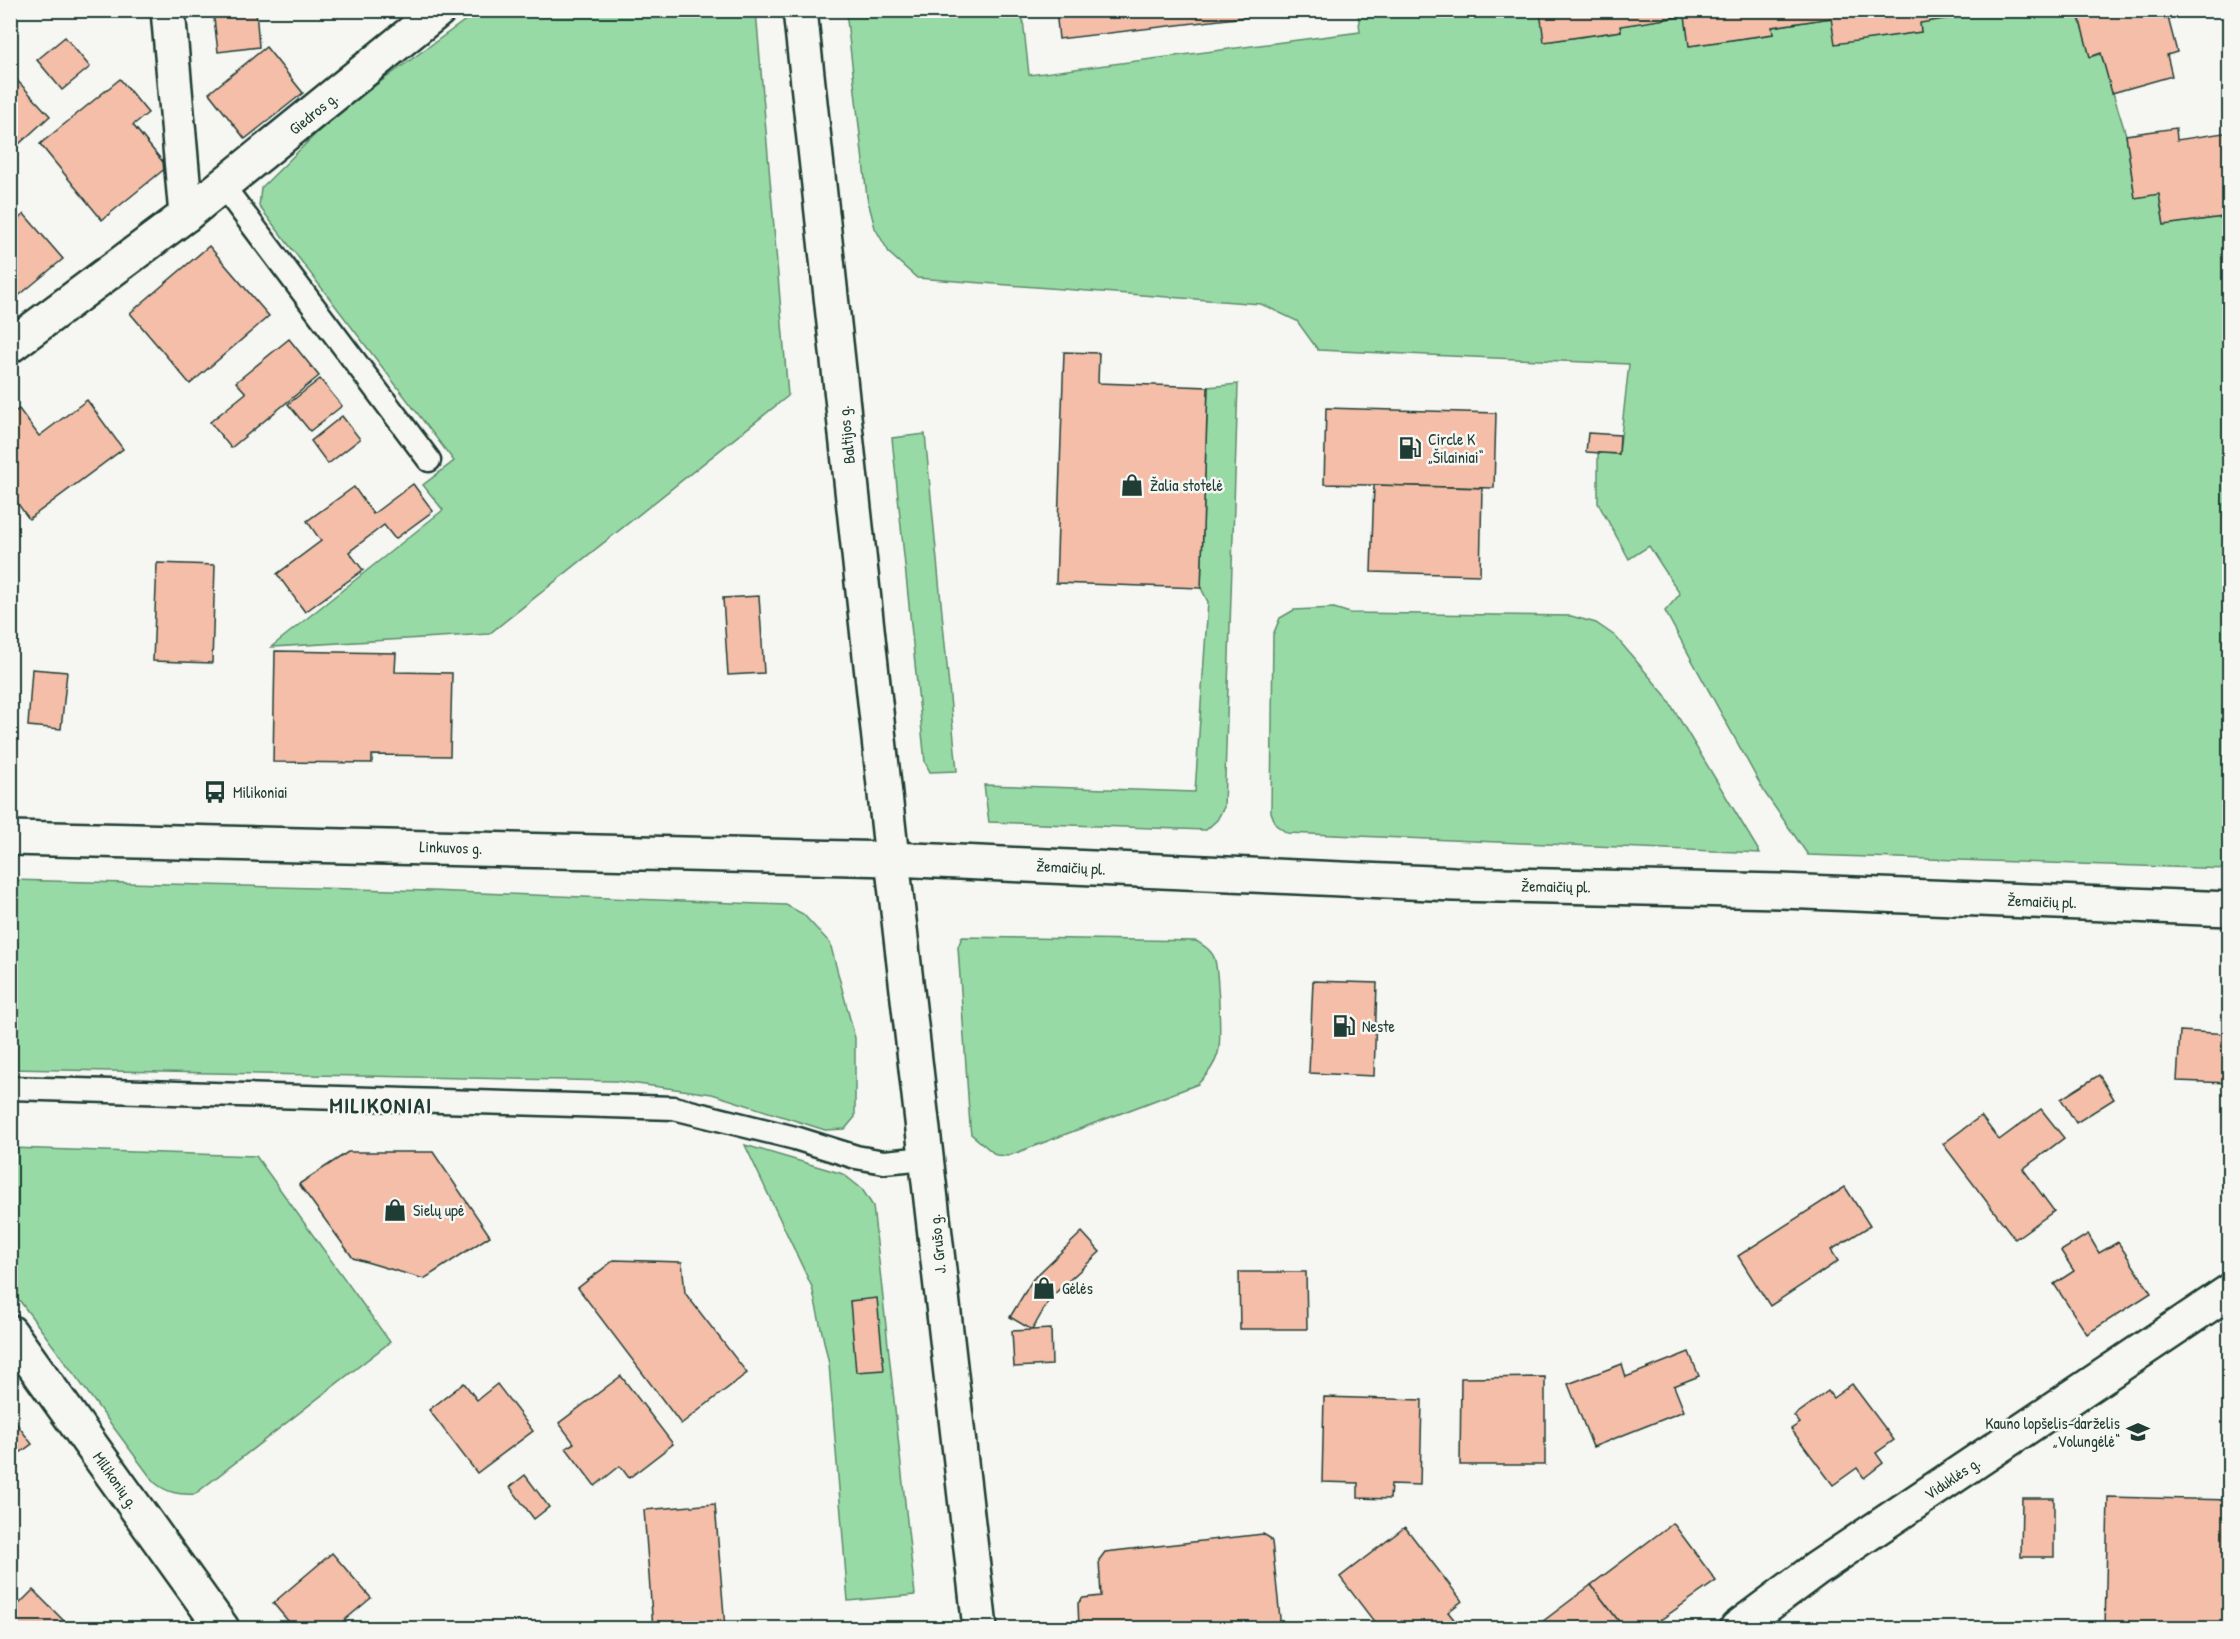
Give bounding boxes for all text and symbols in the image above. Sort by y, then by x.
street label: Giedros g. [284,87,342,139]
street label: Baltijos g. [832,405,860,465]
place label: Circle K „Šilainiai“ [1428,428,1484,468]
fuel station icon: Circle K „Šilainiai“ [1397,435,1423,461]
shop icon: Žalia stotelė [1119,472,1145,498]
place label: Žalia stotelė [1150,474,1223,496]
bus stop icon: Milikoniai [202,779,228,805]
place label: Milikoniai [233,781,288,803]
street label: Linkuvos g. [419,835,483,859]
street label: Žemaičių pl. [1036,854,1106,880]
street label: Žemaičių pl. [1521,874,1591,898]
street label: Žemaičių pl. [2007,889,2077,913]
fuel station icon: Neste [1331,1013,1357,1039]
place label: Neste [1362,1015,1396,1037]
district label: MILIKONIAI [329,1090,433,1120]
shop icon: Sielų upė [382,1197,408,1223]
place label: Sielų upė [413,1199,465,1221]
street label: J. Grušo g. [923,1213,951,1275]
shop icon: Gėlės [1031,1275,1057,1301]
place label: Gėlės [1062,1277,1093,1299]
place label: Kauno lopšelis-darželis „Volungėlė“ [1985,1412,2120,1452]
school or university icon: Kauno lopšelis-darželis „Volungėlė“ [2125,1419,2151,1445]
street label: Milikonių g. [88,1447,144,1513]
street label: Viduklės g. [1920,1451,1984,1505]

